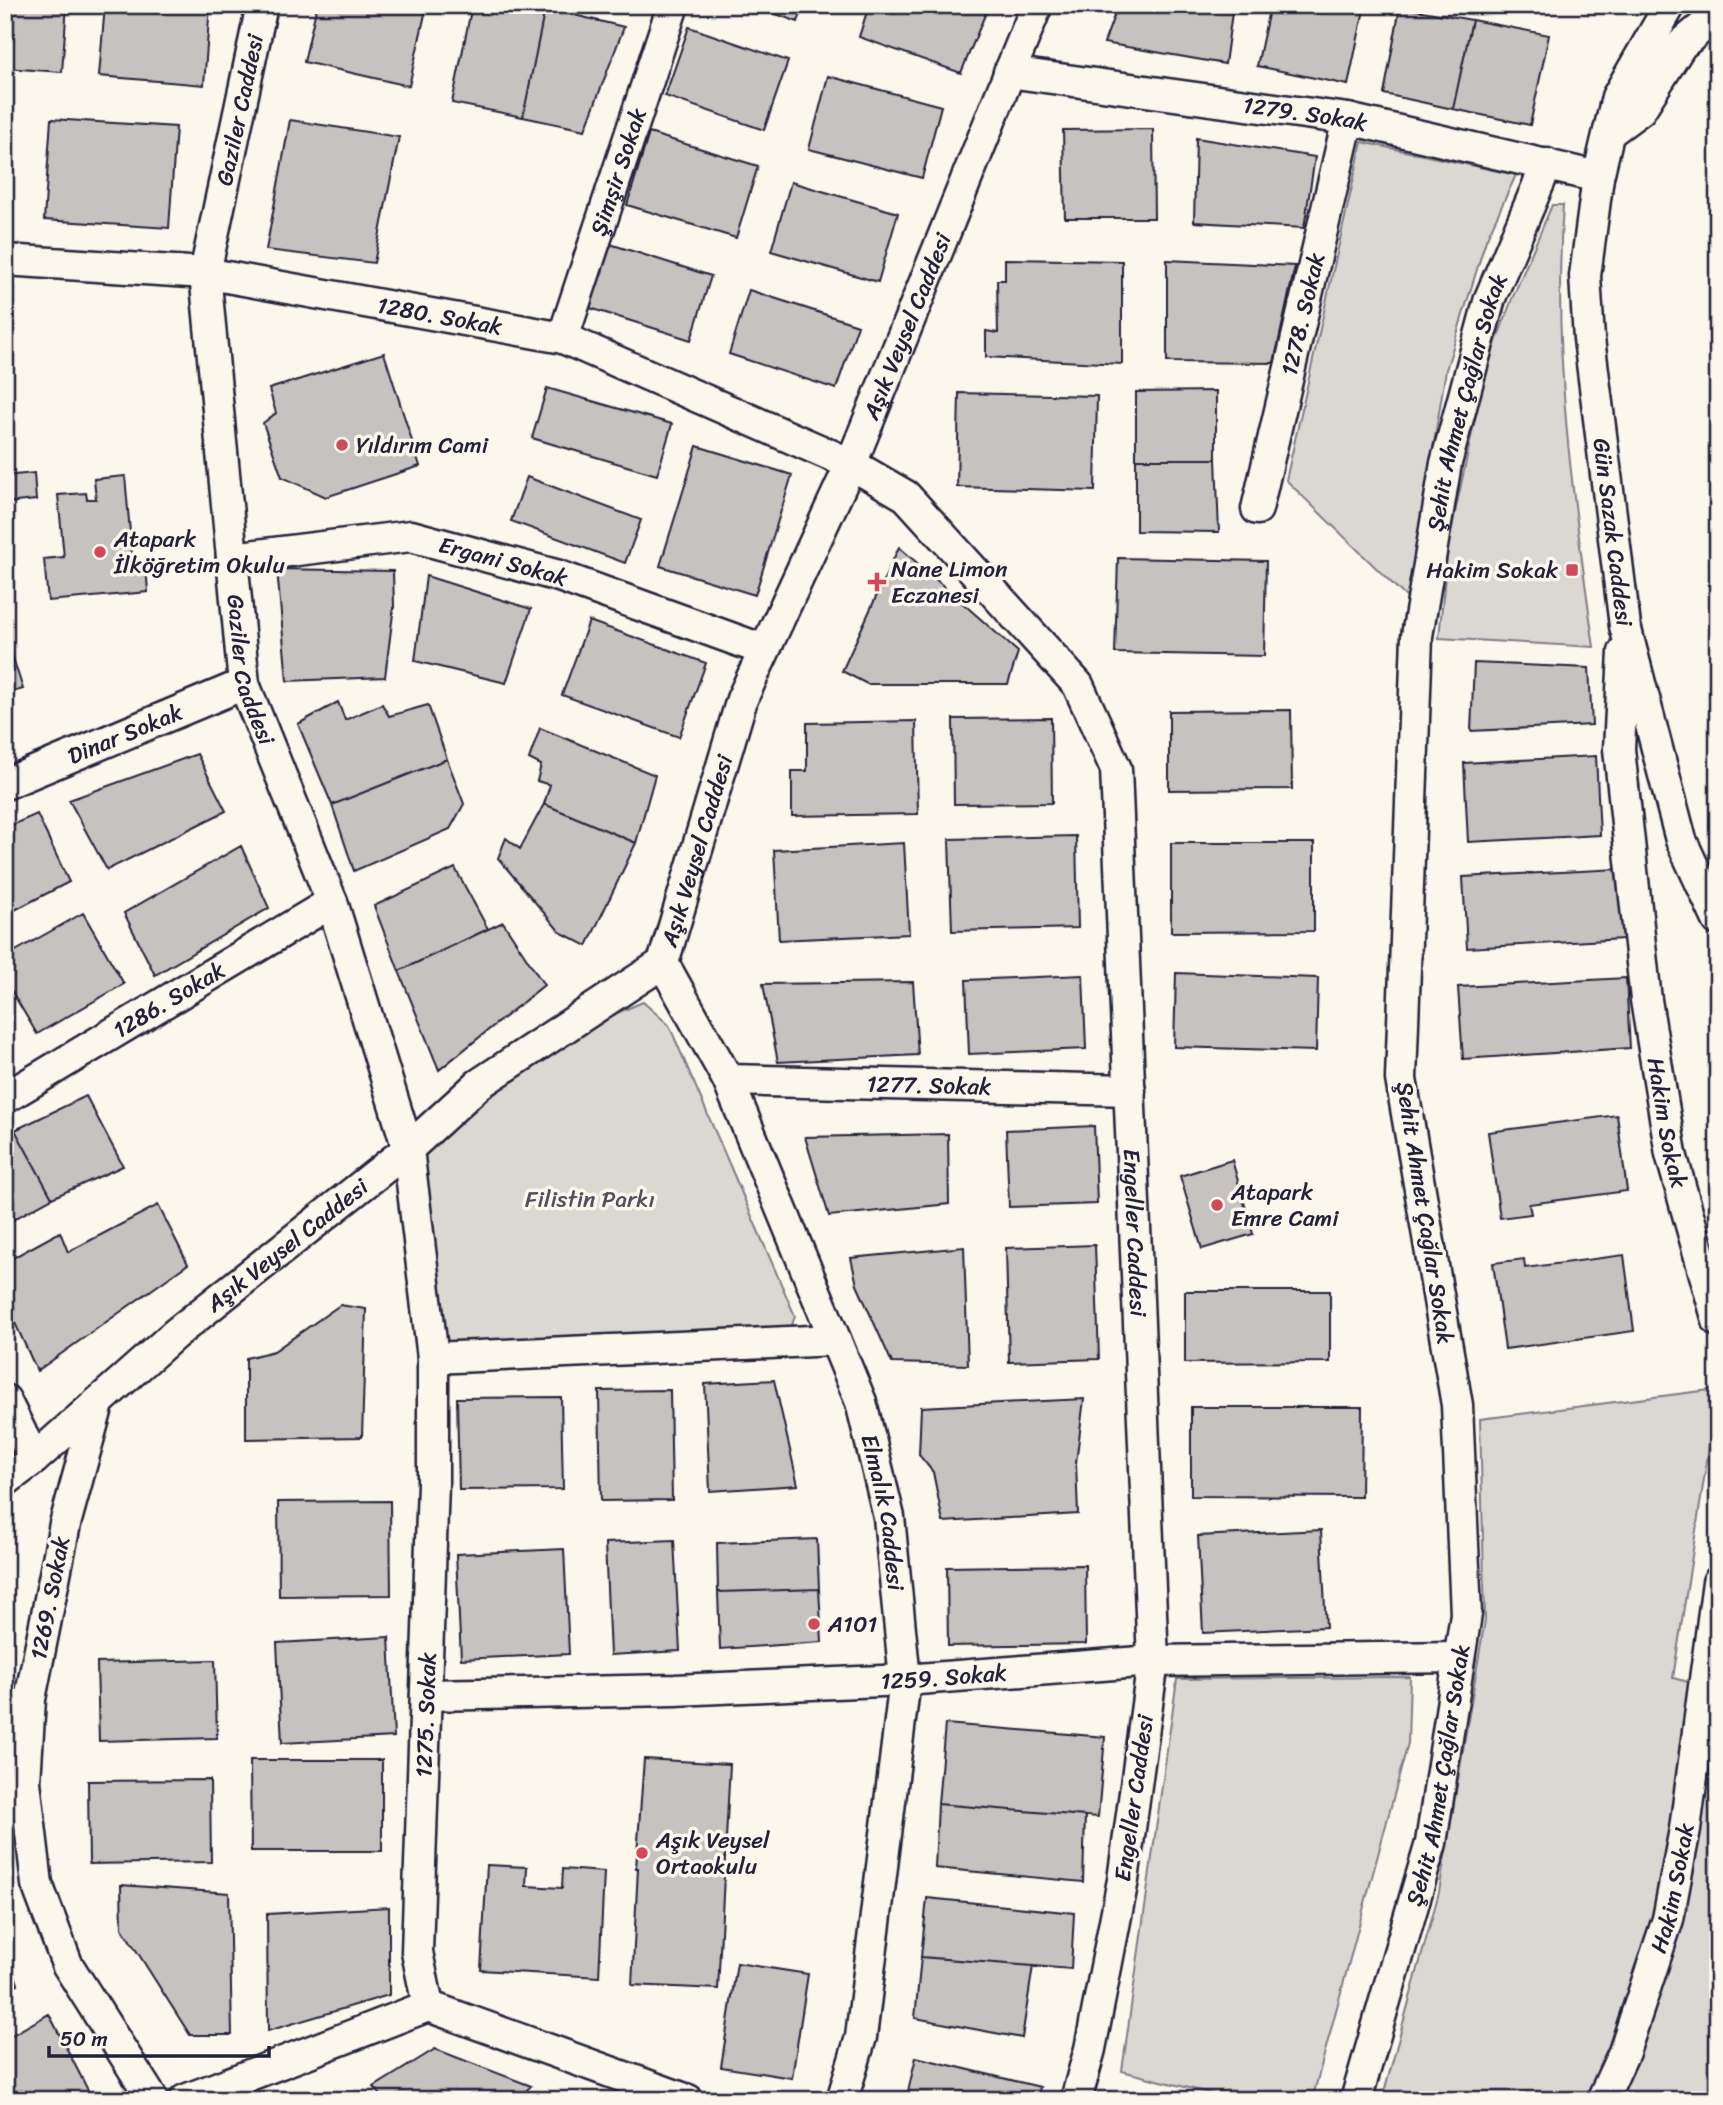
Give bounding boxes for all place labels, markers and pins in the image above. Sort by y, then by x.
place label: Yıldırım Cami [356,425,489,466]
marker: Yıldırım Cami [334,437,350,453]
place label: Atapark İlköğretim Okulu [113,519,285,586]
marker: Atapark İlköğretim Okulu [92,544,108,560]
place label: Nane Limon Eczanesi [891,549,1008,616]
place label: Hakim Sokak [1426,550,1559,591]
marker: Hakim Sokak [1564,562,1580,578]
marker: Nane Limon Eczanesi [869,574,885,590]
place label: Atapark Emre Cami [1230,1172,1339,1239]
marker: Atapark Emre Cami [1209,1197,1225,1213]
place label: A101 [827,1604,877,1645]
marker: A101 [806,1616,822,1632]
place label: Aşık Veysel Ortaokulu [655,1820,770,1887]
marker: Aşık Veysel Ortaokulu [634,1845,650,1861]

